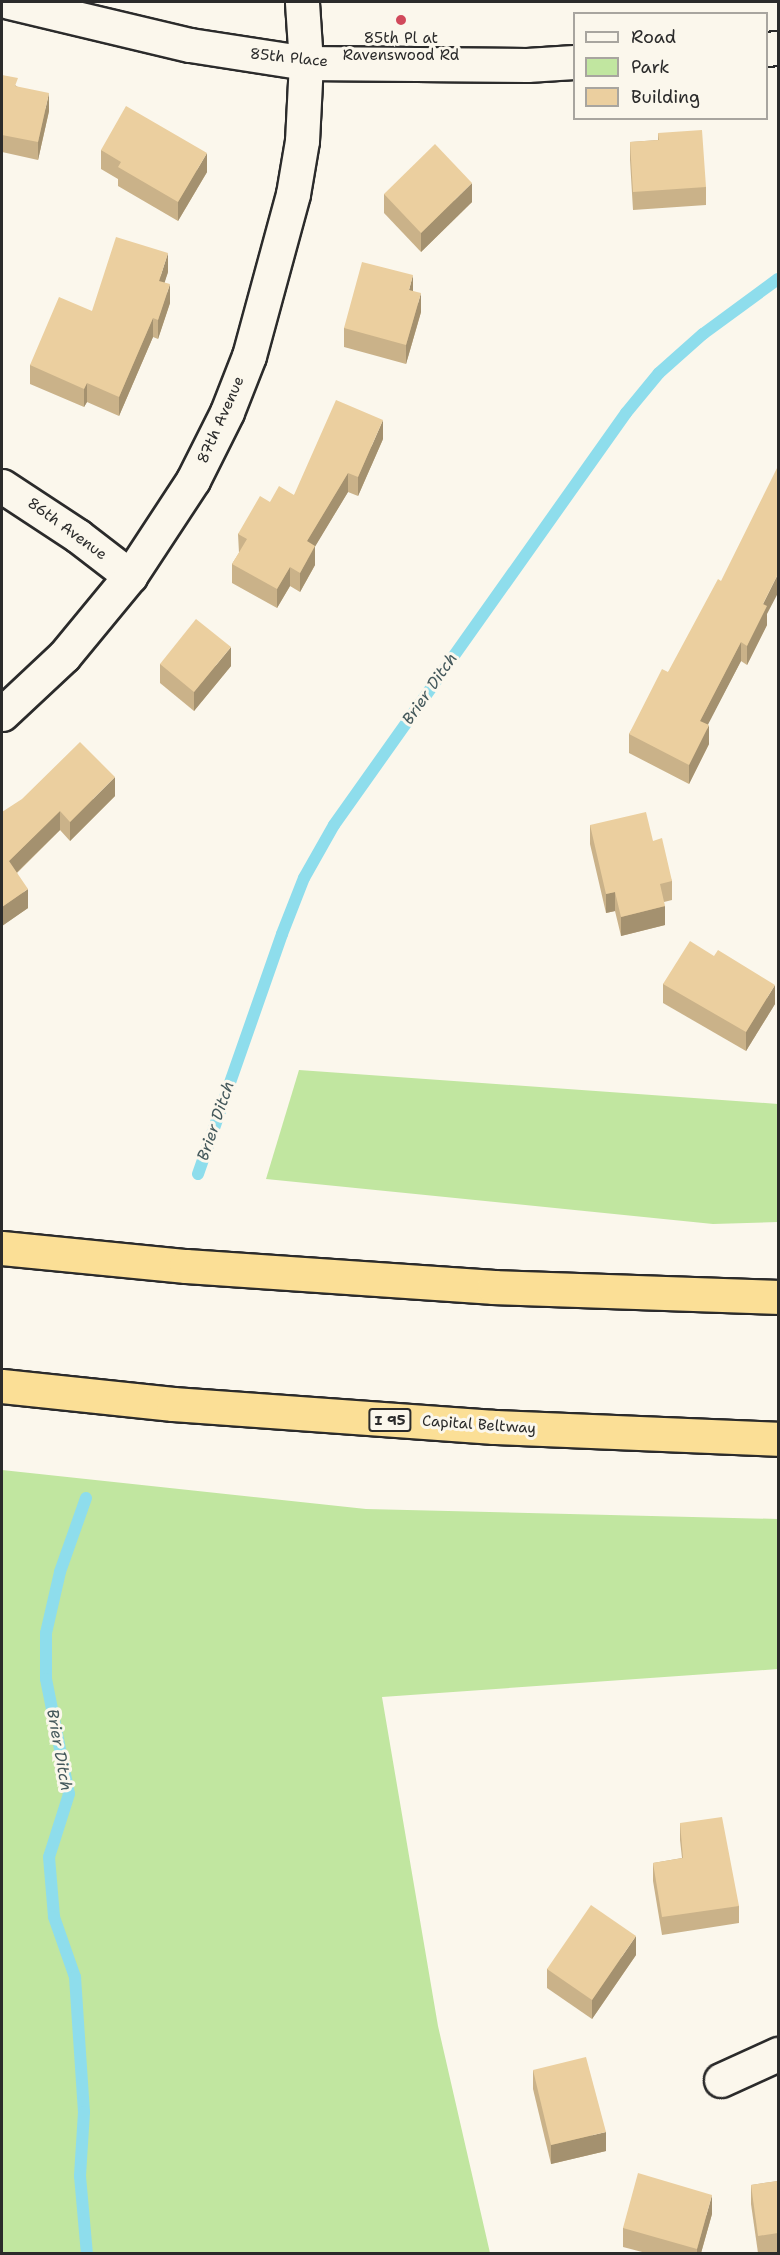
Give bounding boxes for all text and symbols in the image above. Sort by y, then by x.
legend [573,12,768,120]
marker: 85th Pl at Ravenswood Rd [394,13,408,27]
text: Road [631,25,676,49]
place label: 85th Pl at Ravenswood Rd [343,29,459,64]
street label: 85th Place [249,45,329,71]
text: Park [631,55,670,79]
text: Building [631,85,700,109]
street label: 87th Avenue [194,374,248,466]
street label: 86th Avenue [24,494,110,564]
water label: Brier Ditch [398,650,462,728]
water label: Brier Ditch [193,1079,239,1163]
road number: I 95 [368,1409,412,1431]
street label: Capital Beltway [421,1412,537,1438]
water label: Brier Ditch [42,1708,76,1792]

